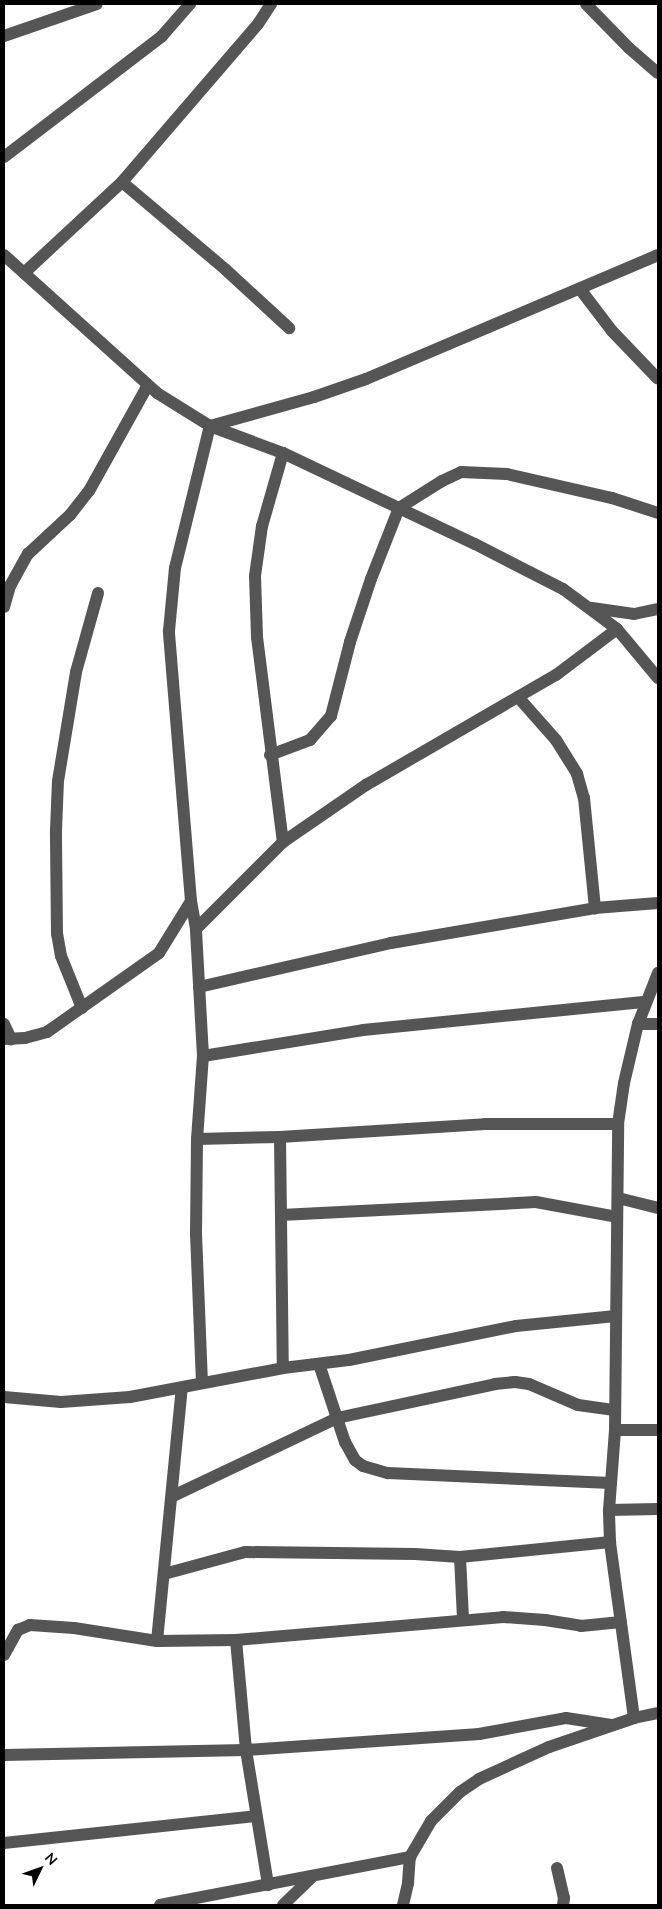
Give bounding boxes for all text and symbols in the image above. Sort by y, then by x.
north arrow [15,1844,65,1894]
text: N [41,1849,61,1869]

